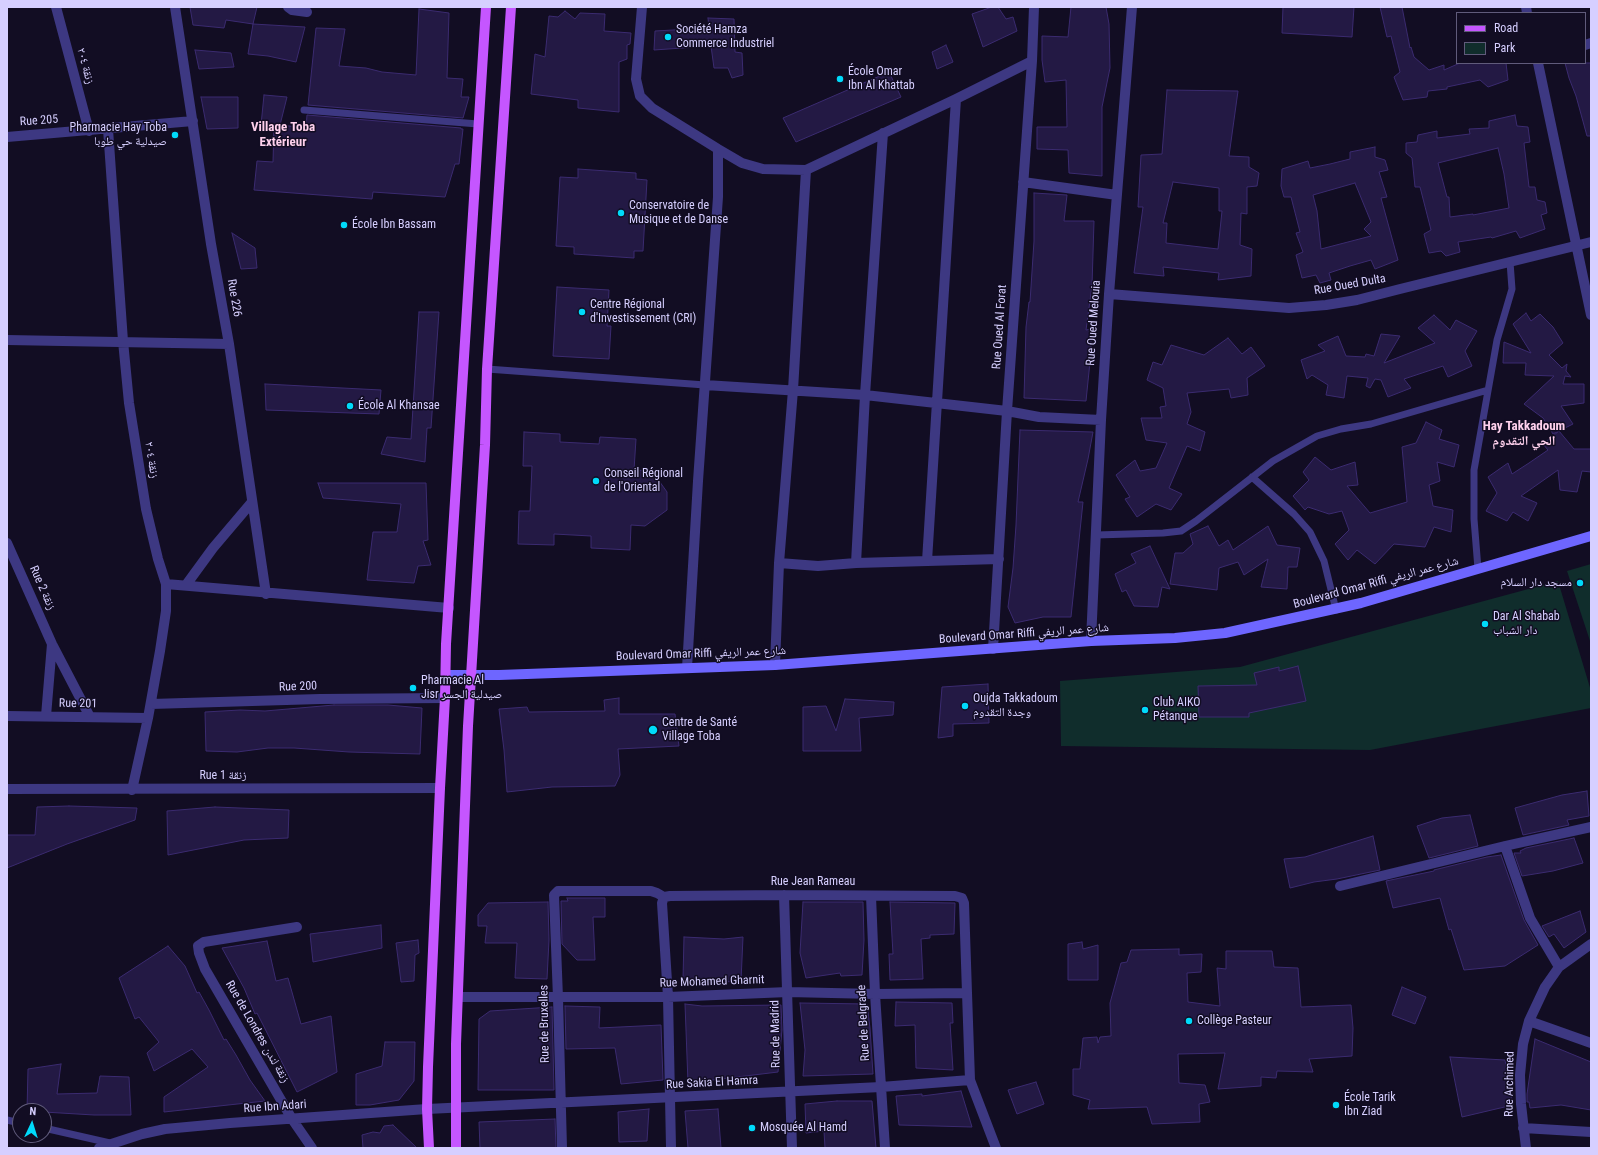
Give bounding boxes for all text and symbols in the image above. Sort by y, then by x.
legend [1456,12,1586,64]
text: Road [1494,21,1518,35]
place label: Société Hamza Commerce Industriel [676,23,774,51]
marker: Société Hamza Commerce Industriel [663,32,673,42]
text: Park [1494,41,1515,55]
street label: زنقة ٢٠٤ [73,46,97,86]
place label: École Omar Ibn Al Khattab [848,65,915,93]
marker: École Omar Ibn Al Khattab [835,74,845,84]
street label: Rue 205 [19,112,59,130]
district label: Village Toba Extérieur [251,120,315,151]
place label: Pharmacie Hay Toba صيدلية حي طوبا [69,121,167,149]
marker: Pharmacie Hay Toba صيدلية حي طوبا [170,130,180,140]
place label: Conservatoire de Musique et de Danse [629,199,728,227]
marker: Conservatoire de Musique et de Danse [616,208,626,218]
place label: École Ibn Bassam [352,218,436,232]
marker: École Ibn Bassam [339,220,349,230]
street label: Rue Oued Dulta [1313,272,1387,298]
street label: Rue 226 [224,278,244,318]
street label: Rue Oued Melouia [1084,280,1104,366]
street label: Rue Oued Al Forat [990,284,1010,370]
place label: Centre Régional d'Investissement (CRI) [590,298,696,326]
marker: Centre Régional d'Investissement (CRI) [577,307,587,317]
place label: École Al Khansae [358,399,440,413]
marker: École Al Khansae [345,401,355,411]
district label: Hay Takkadoum الحي التقدوم [1483,419,1565,450]
street label: زنقة ٢٠٤ [141,441,161,479]
place label: Conseil Régional de l'Oriental [604,467,683,495]
marker: Conseil Régional de l'Oriental [591,476,601,486]
street label: Boulevard Omar Riffi شارع عمر الريفي [1292,554,1460,612]
street label: Rue 2 زنقة [26,563,58,613]
place label: مسجد دار السلام [1500,576,1572,590]
marker: مسجد دار السلام [1575,578,1585,588]
place label: Dar Al Shabab دار الشباب [1493,610,1560,638]
marker: Dar Al Shabab دار الشباب [1480,619,1490,629]
street label: Boulevard Omar Riffi شارع عمر الريفي [939,621,1109,647]
street label: Boulevard Omar Riffi شارع عمر الريفي [616,644,786,664]
place label: Pharmacie Al Jisr صيدلية الجسر [421,674,502,702]
street label: Rue 200 [279,679,317,695]
marker: Pharmacie Al Jisr صيدلية الجسر [408,683,418,693]
place label: Oujda Takkadoum وجدة التقدوم [973,692,1058,720]
street label: Rue 201 [59,696,97,712]
place label: Club AIKO Pétanque [1153,696,1201,724]
marker: Oujda Takkadoum وجدة التقدوم [960,701,970,711]
marker: Club AIKO Pétanque [1140,705,1150,715]
place label: Centre de Santé Village Toba [662,716,737,744]
marker: Centre de Santé Village Toba [647,724,659,736]
street label: Rue 1 زنقة [199,769,247,783]
street label: Rue Jean Rameau [771,875,855,889]
street label: Rue Mohamed Gharnit [659,973,765,991]
street label: Rue de Londres زنقة لندن [222,978,292,1086]
street label: Rue de Belgrade [855,984,873,1062]
street label: Rue de Bruxelles [537,985,553,1063]
street label: Rue de Madrid [768,1000,784,1068]
place label: Collège Pasteur [1197,1014,1272,1028]
marker: Collège Pasteur [1184,1016,1194,1026]
street label: Rue Archimed [1502,1051,1518,1117]
street label: Rue Sakia El Hamra [666,1073,758,1093]
place label: École Tarik Ibn Ziad [1344,1091,1396,1119]
street label: Rue Ibn Adari [243,1098,307,1116]
marker: École Tarik Ibn Ziad [1331,1100,1341,1110]
north arrow [12,1103,52,1143]
text: N [29,1105,37,1118]
place label: Mosquée Al Hamd [760,1121,847,1135]
marker: Mosquée Al Hamd [747,1123,757,1133]

